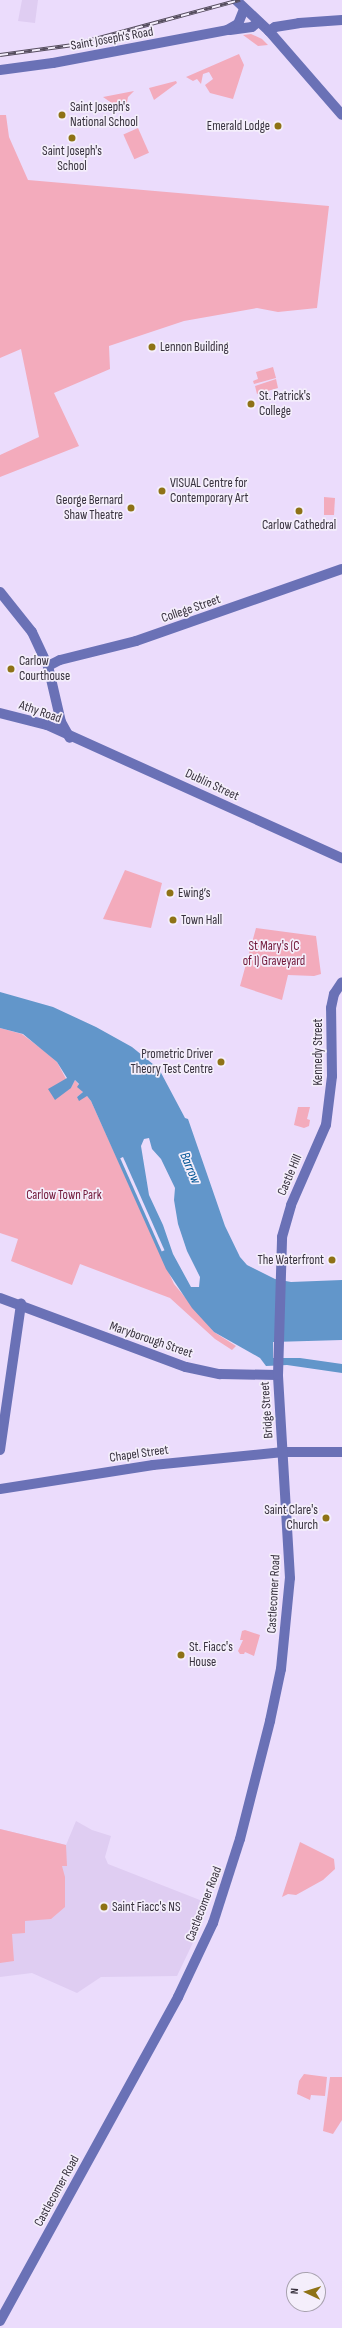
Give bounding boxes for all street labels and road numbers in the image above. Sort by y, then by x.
street label: Saint Joseph's Road [70,24,154,54]
street label: College Street [159,592,223,626]
street label: Athy Road [17,697,63,727]
street label: Dublin Street [183,766,241,804]
street label: Kennedy Street [310,1018,326,1086]
street label: Castle Hill [274,1152,306,1198]
street label: Maryborough Street [107,1318,195,1362]
street label: Bridge Street [257,1381,277,1439]
street label: Chapel Street [109,1442,169,1466]
street label: Castlecomer Road [264,1554,284,1634]
street label: Castlecomer Road [183,1864,225,1944]
street label: Castlecomer Road [31,2153,83,2229]

